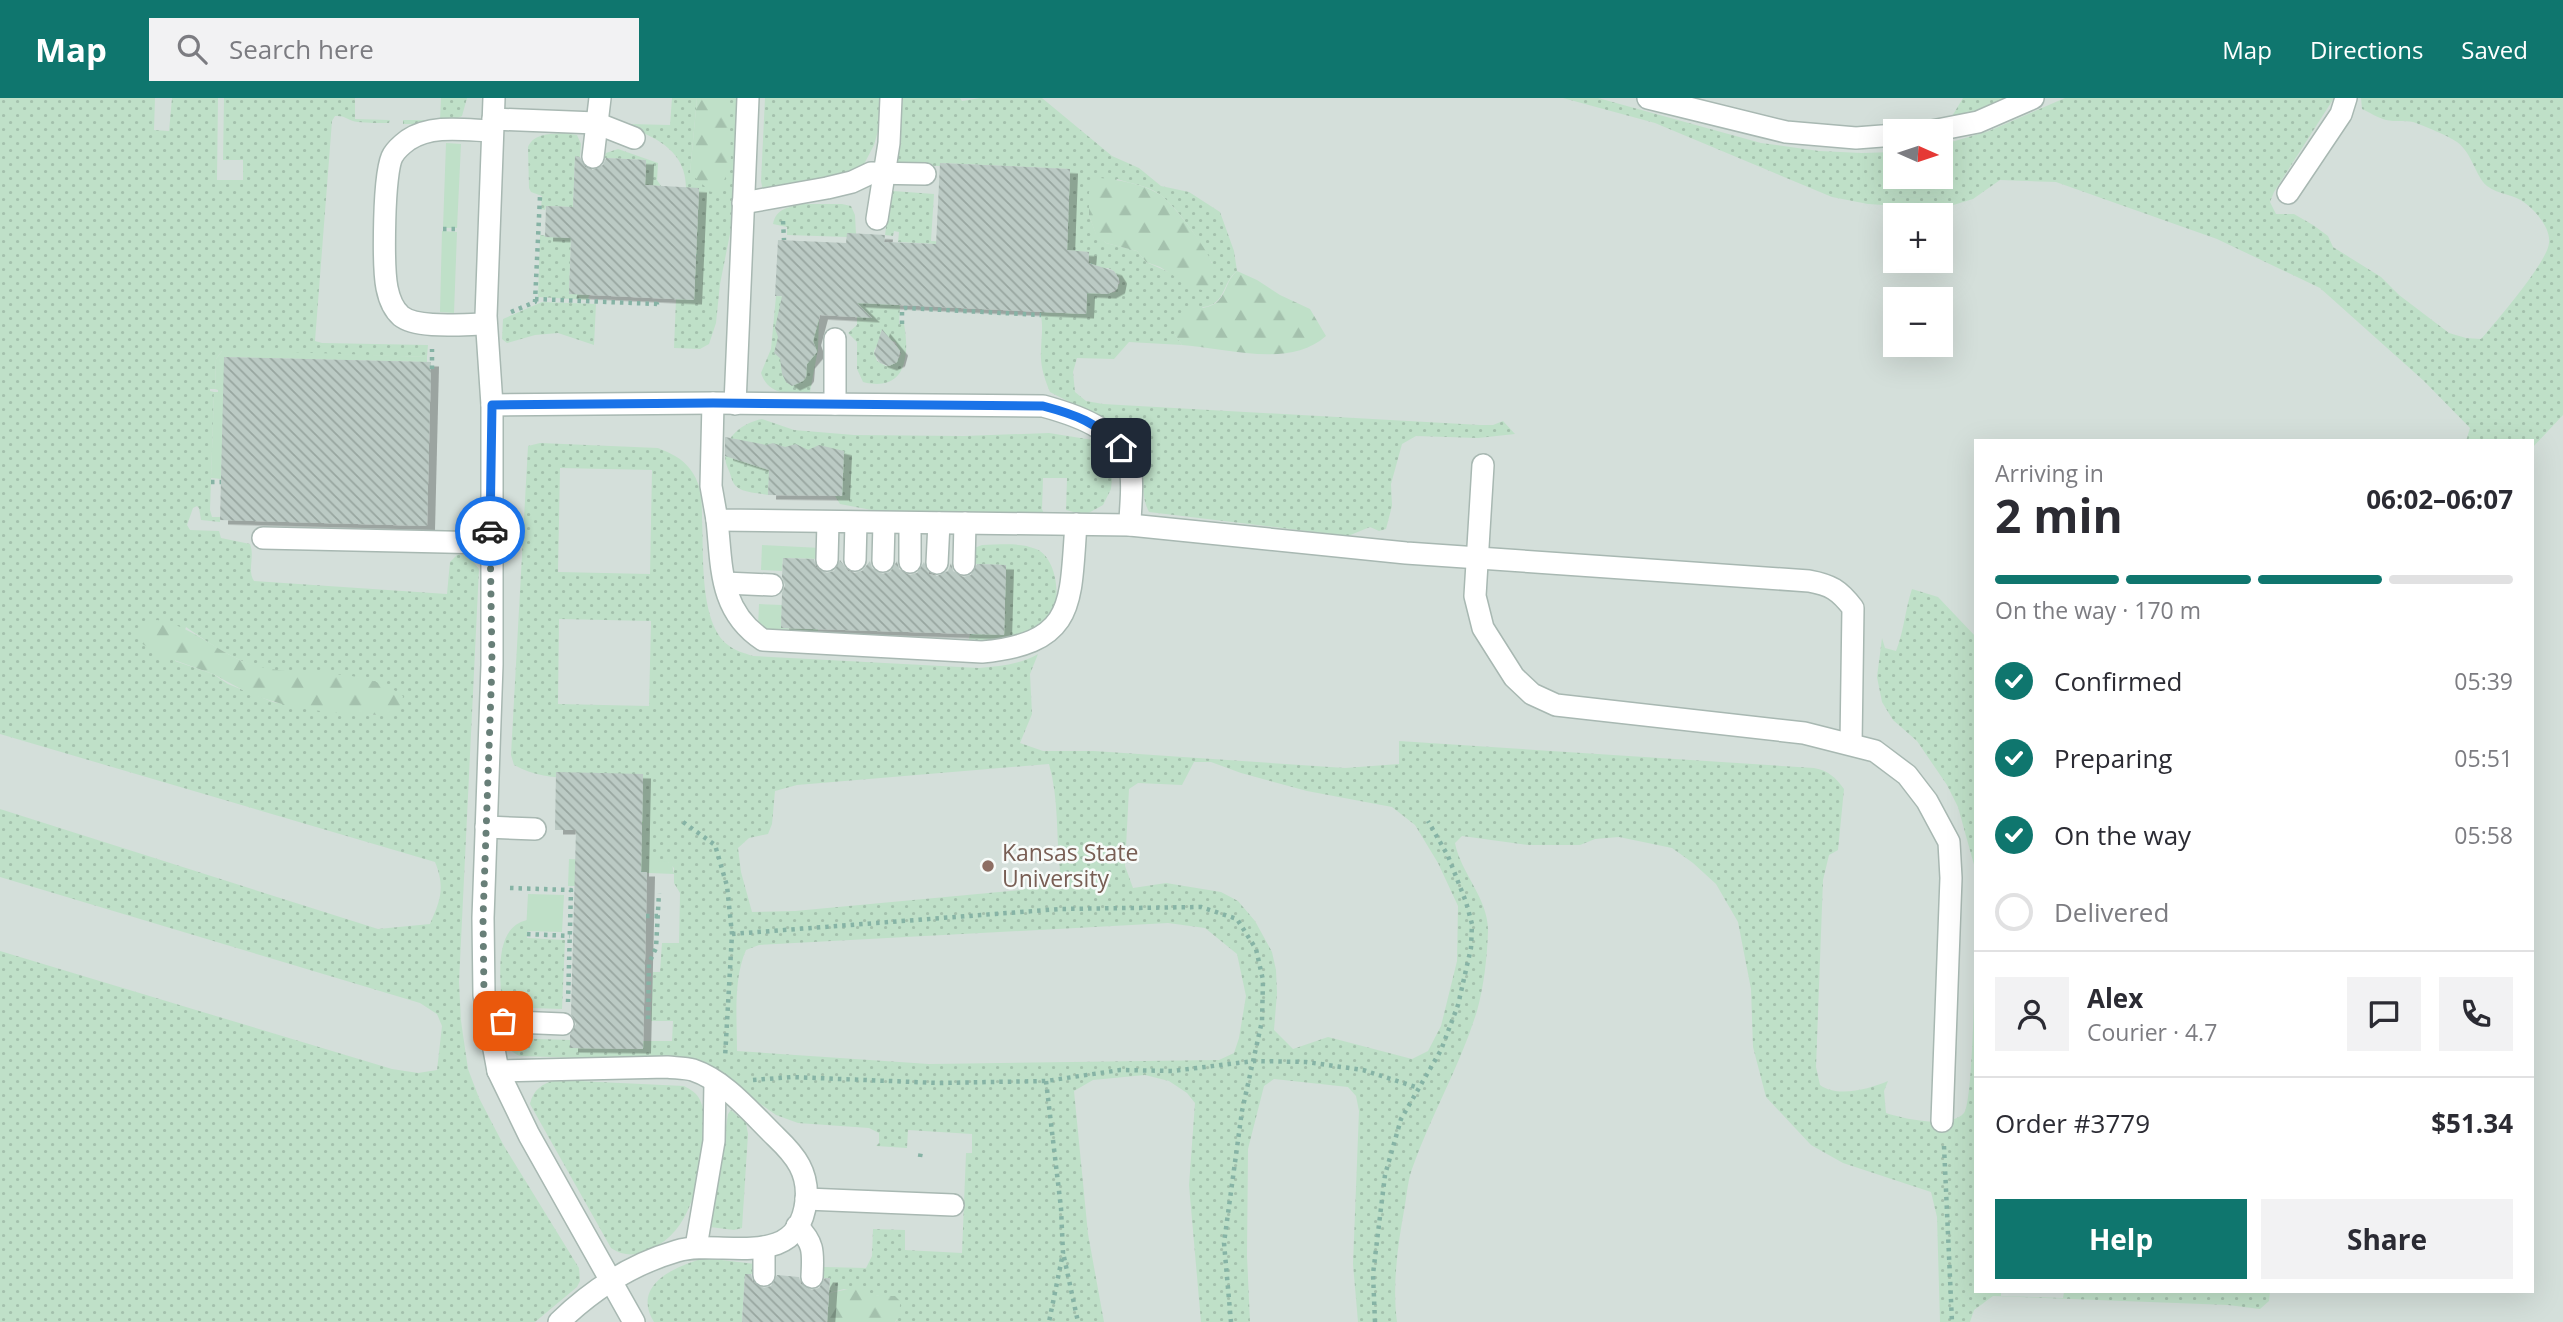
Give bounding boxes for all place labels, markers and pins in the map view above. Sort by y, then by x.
pin [1091,418,1151,478]
place label: Kansas State University [1002,836,1138,894]
marker: Kansas State University [980,858,996,874]
pin [473,991,533,1051]

